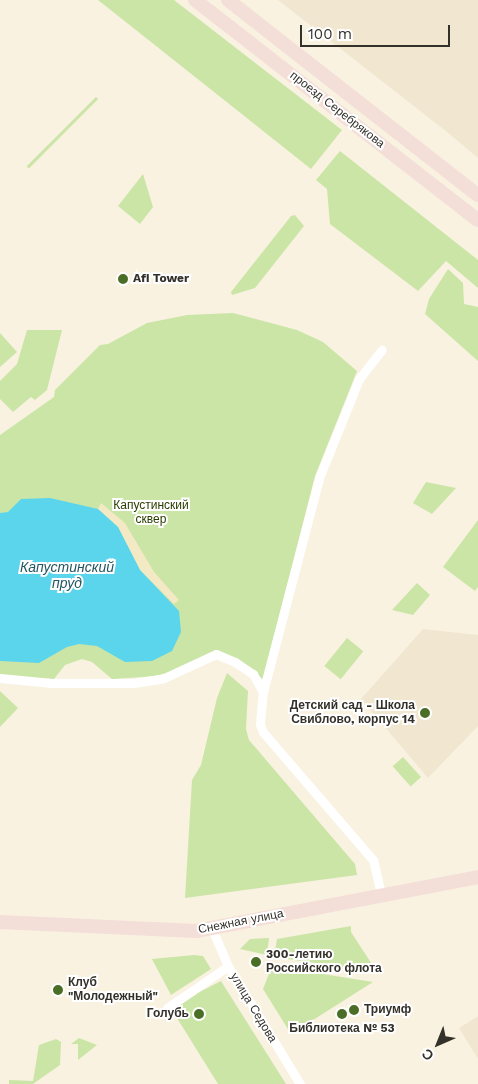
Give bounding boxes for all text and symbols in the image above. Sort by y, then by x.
scale bar [303,15,453,47]
text: 100 m [308,25,352,43]
street label: проезд Серебрякова [287,69,387,151]
place label: Afi Tower [133,272,189,286]
marker: Afi Tower [117,273,129,285]
park label: Капустинский сквер [113,499,189,527]
water label: Капустинский пруд [20,559,114,592]
place label: Детский сад - Школа Свиблово, корпус 14 [290,699,415,727]
marker: Детский сад - Школа Свиблово, корпус 14 [419,707,431,719]
street label: Снежная улица [197,907,285,937]
place label: 300-летию Российского флота [266,948,382,976]
marker: 300-летию Российского флота [250,956,262,968]
street label: улица Седова [227,971,279,1045]
place label: Клуб "Молодежный" [68,976,158,1004]
marker: Клуб "Молодежный" [52,984,64,996]
place label: Триумф [364,1003,411,1017]
marker: Триумф [348,1004,360,1016]
place label: Голубь [147,1007,189,1021]
marker: Голубь [193,1008,205,1020]
marker: Библиотека № 53 [336,1008,348,1020]
north arrow [413,1019,463,1069]
place label: Библиотека № 53 [289,1022,395,1036]
text: С [418,1046,437,1064]

